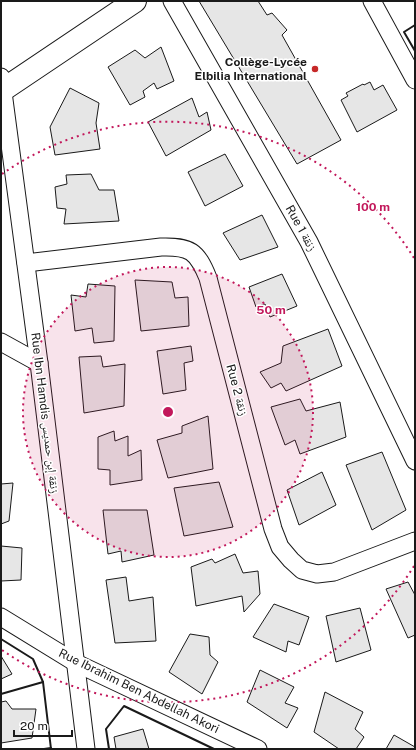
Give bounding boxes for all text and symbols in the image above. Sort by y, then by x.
place label: Collège-Lycée Elbilia International [195,55,307,83]
marker: Collège-Lycée Elbilia International [310,64,320,74]
text: 100 m [356,200,390,214]
street label: Rue 1 زنقة [283,203,320,254]
text: 50 m [256,303,286,317]
street label: Rue Ibn Hamdis زنقة إبن حمديس [28,332,62,495]
street label: Rue 2 زنقة [223,363,251,418]
centre of rings [161,405,175,419]
street label: Rue Ibrahim Ben Abdellah Akori [56,646,222,736]
scale bar [14,712,72,738]
text: 20 m [20,719,48,733]

